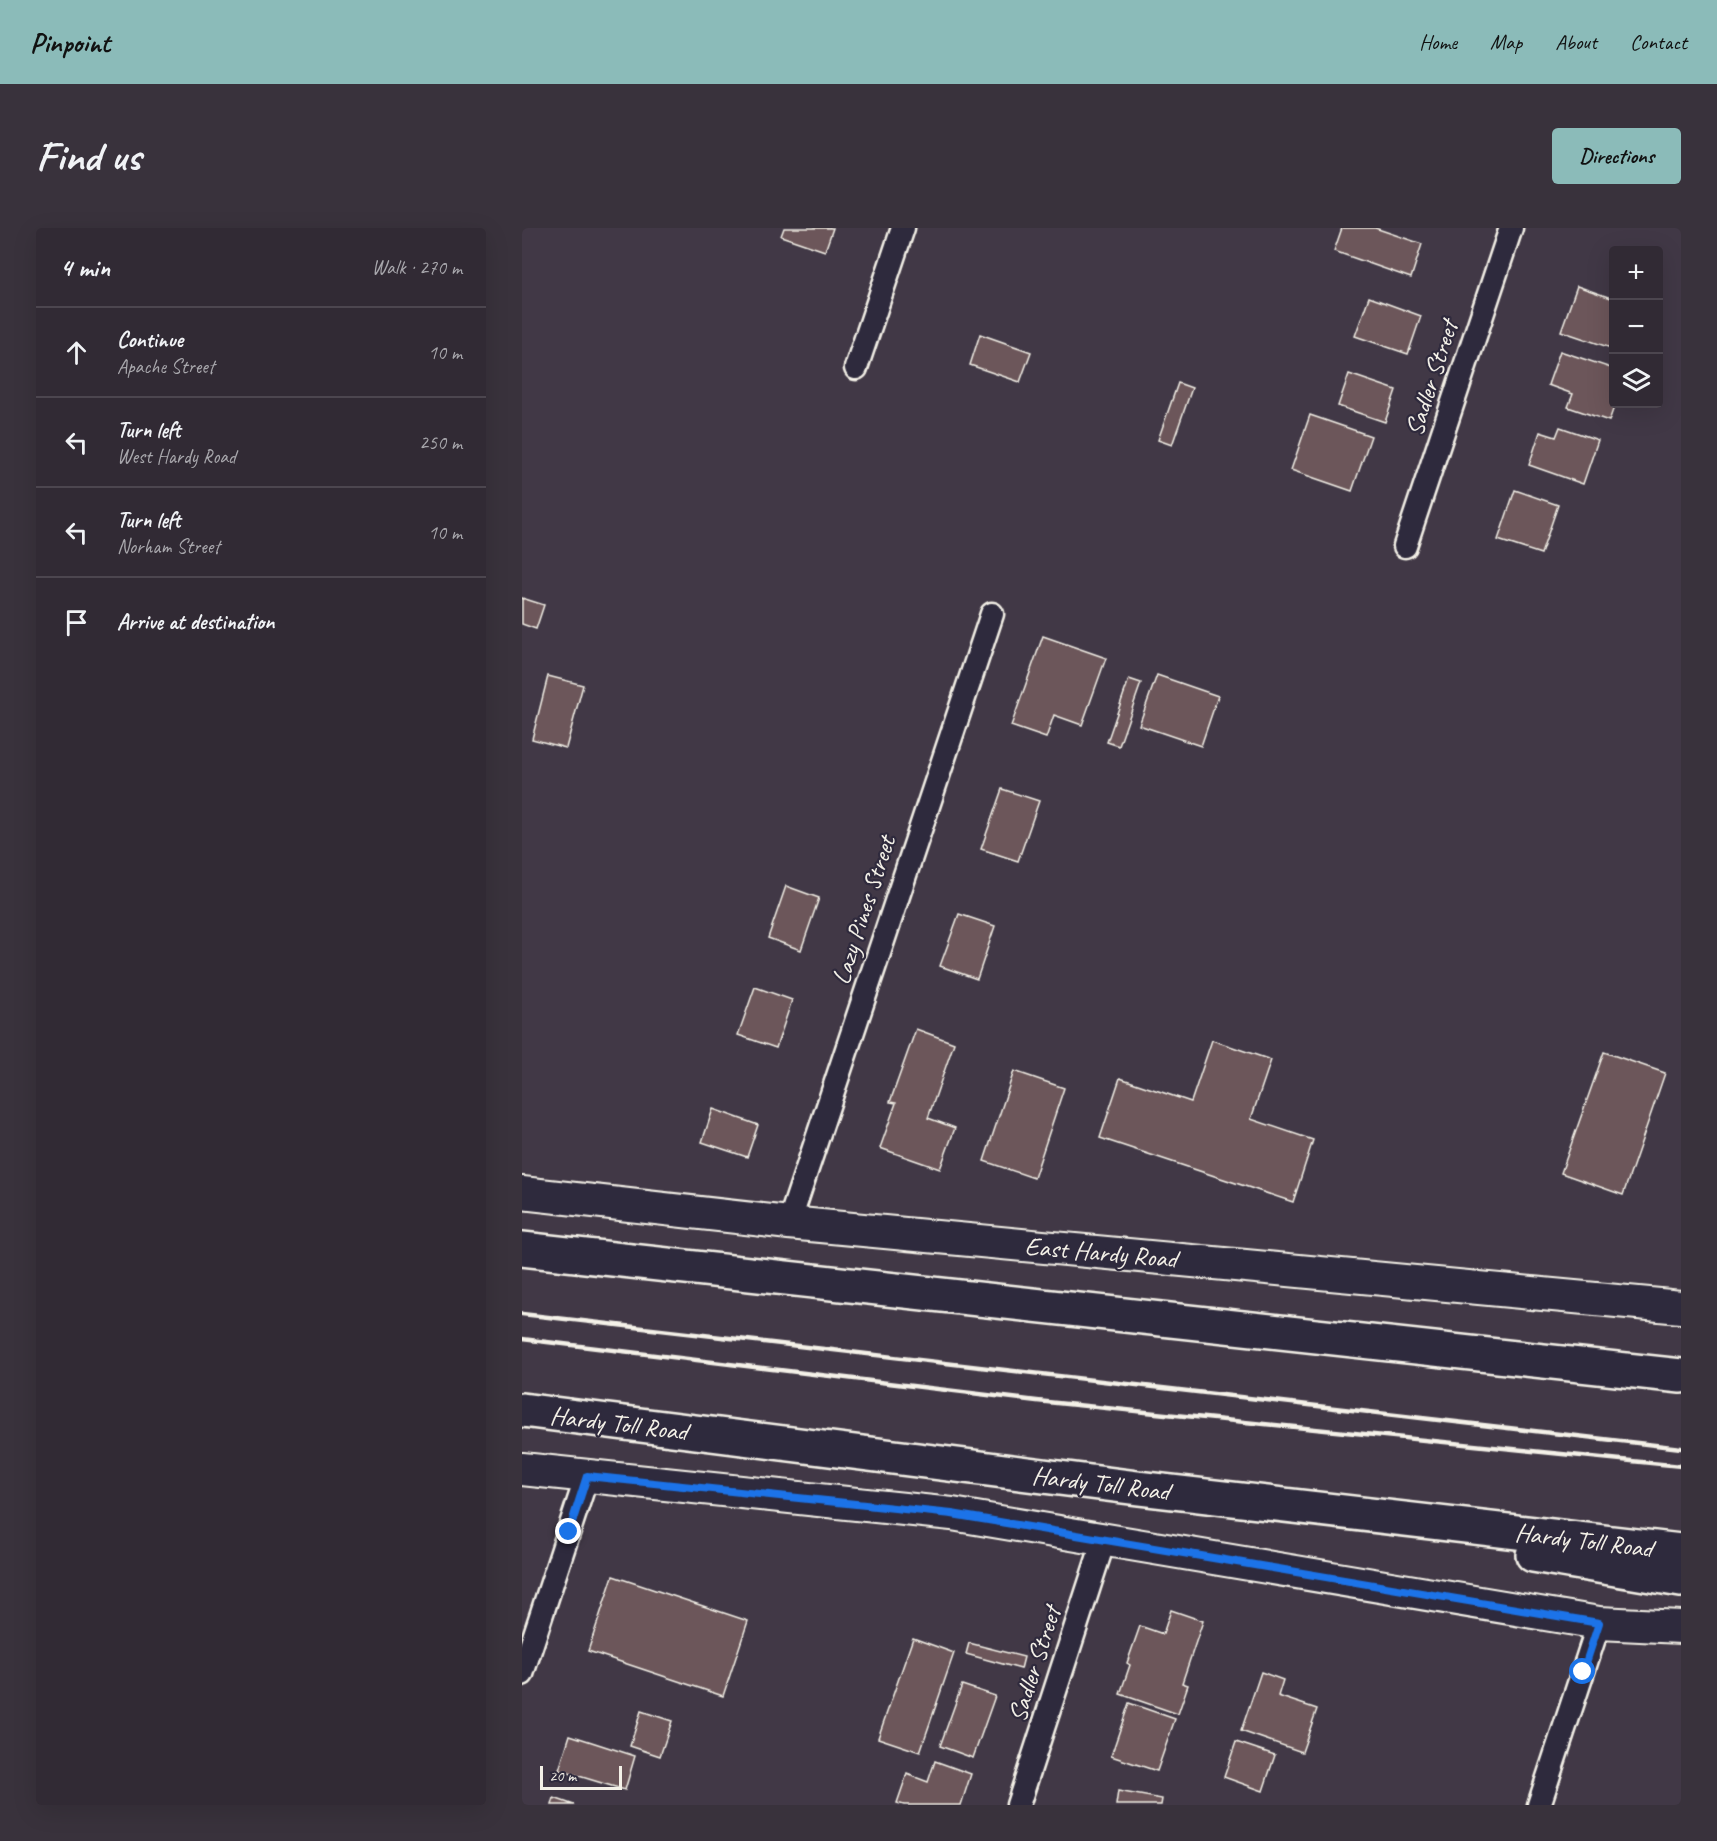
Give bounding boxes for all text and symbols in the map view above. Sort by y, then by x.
text: Pinpoint [30,25,110,60]
text: Home [1419,29,1457,55]
text: Map [1490,29,1522,55]
text: About [1555,29,1597,55]
text: Contact [1630,29,1687,55]
button: Directions [1552,128,1681,184]
text: Find us [36,130,141,183]
map controls [1609,246,1663,408]
button: + [1609,246,1663,300]
text: 4 min [60,251,110,284]
text: Walk · 270 m [372,255,462,280]
button: − [1609,300,1663,354]
street label: Sadler Street [1397,313,1467,440]
text: Continue [117,326,183,354]
icon: ahead [60,336,93,369]
text: 10 m [428,340,462,365]
text: Apache Street [117,354,214,379]
button: layers [1609,354,1663,408]
text: Turn left [117,416,181,444]
icon: left [60,426,93,459]
text: 250 m [419,430,462,455]
text: West Hardy Road [117,444,236,469]
text: Turn left [117,506,181,534]
icon: left [60,516,93,549]
text: 10 m [428,520,462,545]
text: Norham Street [117,534,220,559]
icon: arrive [60,606,93,639]
text: Arrive at destination [117,608,274,636]
street label: Lazy Pines Street [824,830,904,988]
street label: East Hardy Road [1024,1229,1182,1276]
street label: Hardy Toll Road [548,1399,693,1449]
street label: Hardy Toll Road [1030,1459,1175,1509]
street label: Hardy Toll Road [1513,1516,1658,1566]
route end [555,1518,581,1544]
street label: Sadler Street [1000,1599,1070,1726]
route start [1569,1658,1595,1684]
scale bar [540,1763,622,1790]
text: 20 m [549,1766,576,1786]

